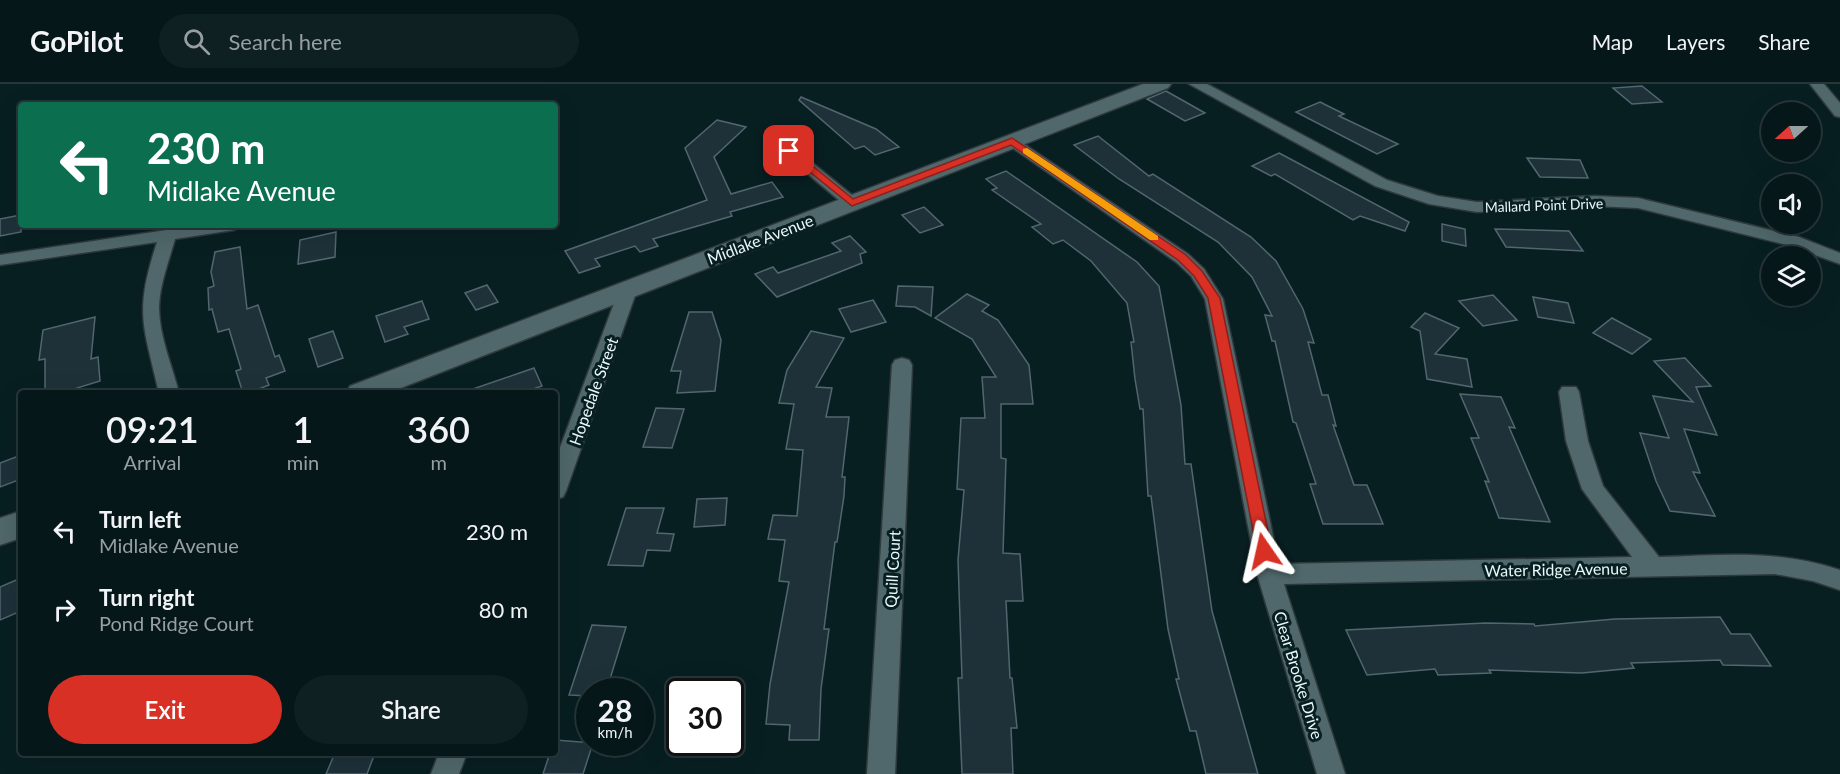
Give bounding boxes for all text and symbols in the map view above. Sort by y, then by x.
search box [159,14,579,68]
text: GoPilot [30,24,123,58]
icon: search [180,25,213,58]
text: Search here [228,28,342,55]
text: Map [1592,29,1633,54]
text: Layers [1666,29,1725,54]
text: Share [1758,29,1810,54]
north arrow [1761,102,1821,162]
map controls [1761,102,1821,306]
text: 230 m [147,123,265,173]
pin [763,125,814,176]
icon: left [48,126,126,204]
icon: arrive [772,134,805,167]
text: Midlake Avenue [147,174,336,207]
button: sound [1761,174,1821,234]
street label: Mallard Point Drive [1484,194,1604,216]
street label: Midlake Avenue [704,210,816,268]
button: layers [1761,246,1821,306]
street label: Hopedale Street [565,334,621,448]
text: 09:21 [106,407,199,451]
text: 1 [293,407,313,451]
text: 360 [407,407,470,451]
text: Arrival [124,450,181,474]
text: min [287,450,319,474]
text: m [430,450,447,474]
text: Turn left [99,506,181,533]
icon: left [48,515,81,548]
text: 230 m [466,518,528,545]
position arrow [1232,519,1296,583]
street label: Quill Court [880,530,904,608]
text: Midlake Avenue [99,533,239,557]
street label: Water Ridge Avenue [1484,558,1628,580]
text: Turn right [99,584,194,611]
icon: right [48,593,81,626]
text: 80 m [479,596,528,623]
street label: Clear Brooke Drive [1271,609,1327,741]
text: Pond Ridge Court [99,611,254,635]
button: Exit [48,675,282,744]
button: Share [294,675,528,744]
speed limit sign: 30 [666,678,744,756]
text: 28 [598,692,632,728]
text: km/h [597,723,633,741]

